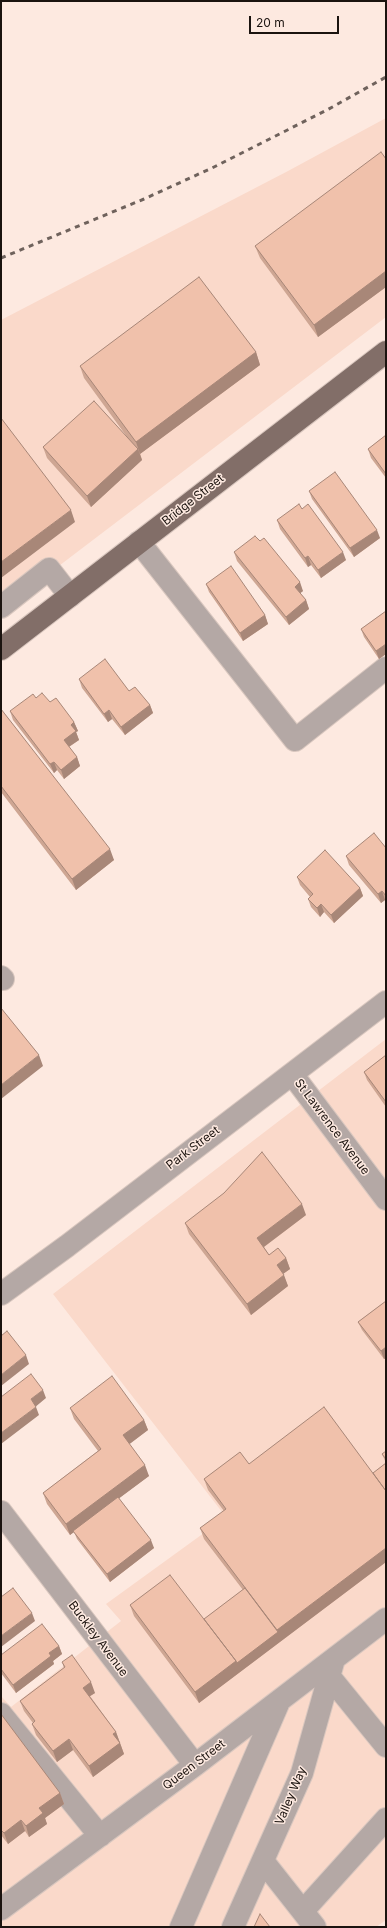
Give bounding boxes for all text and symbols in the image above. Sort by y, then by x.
scale bar [251,8,341,34]
text: 20 m [256,15,285,30]
street label: Bridge Street [159,471,227,529]
street label: St Lawrence Avenue [291,1076,373,1178]
street label: Park Street [164,1123,222,1173]
street label: Buckley Avenue [65,1599,131,1679]
street label: Queen Street [160,1737,228,1793]
street label: Valley Way [272,1765,310,1827]

